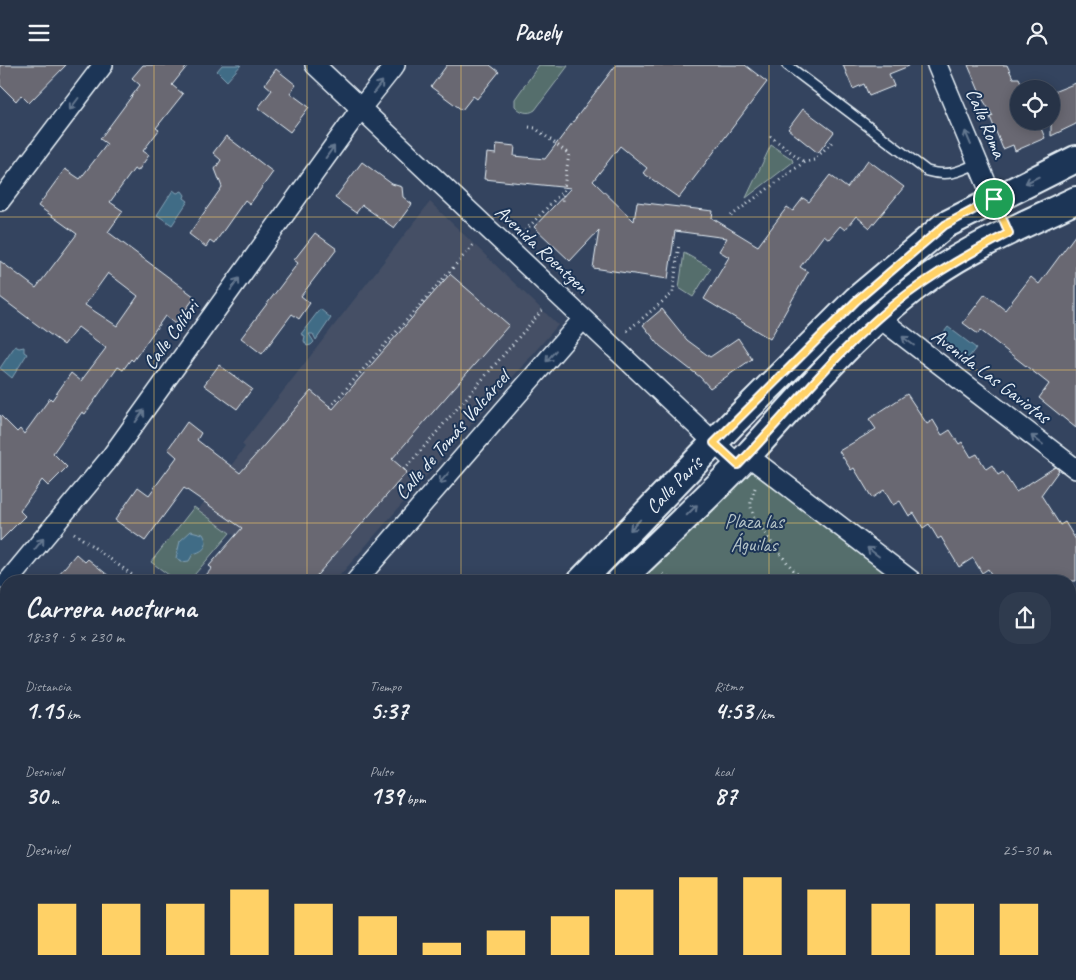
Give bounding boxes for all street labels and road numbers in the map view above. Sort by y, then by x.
street label: Calle Roma [960,84,1012,163]
street label: Avenida Roentgen [490,199,595,299]
street label: Calle Colibri [137,294,206,375]
street label: Avenida Las Gaviotas [927,323,1057,430]
street label: Calle de Tomás Valcárcel [389,363,517,505]
street label: Calle París [640,449,709,519]

